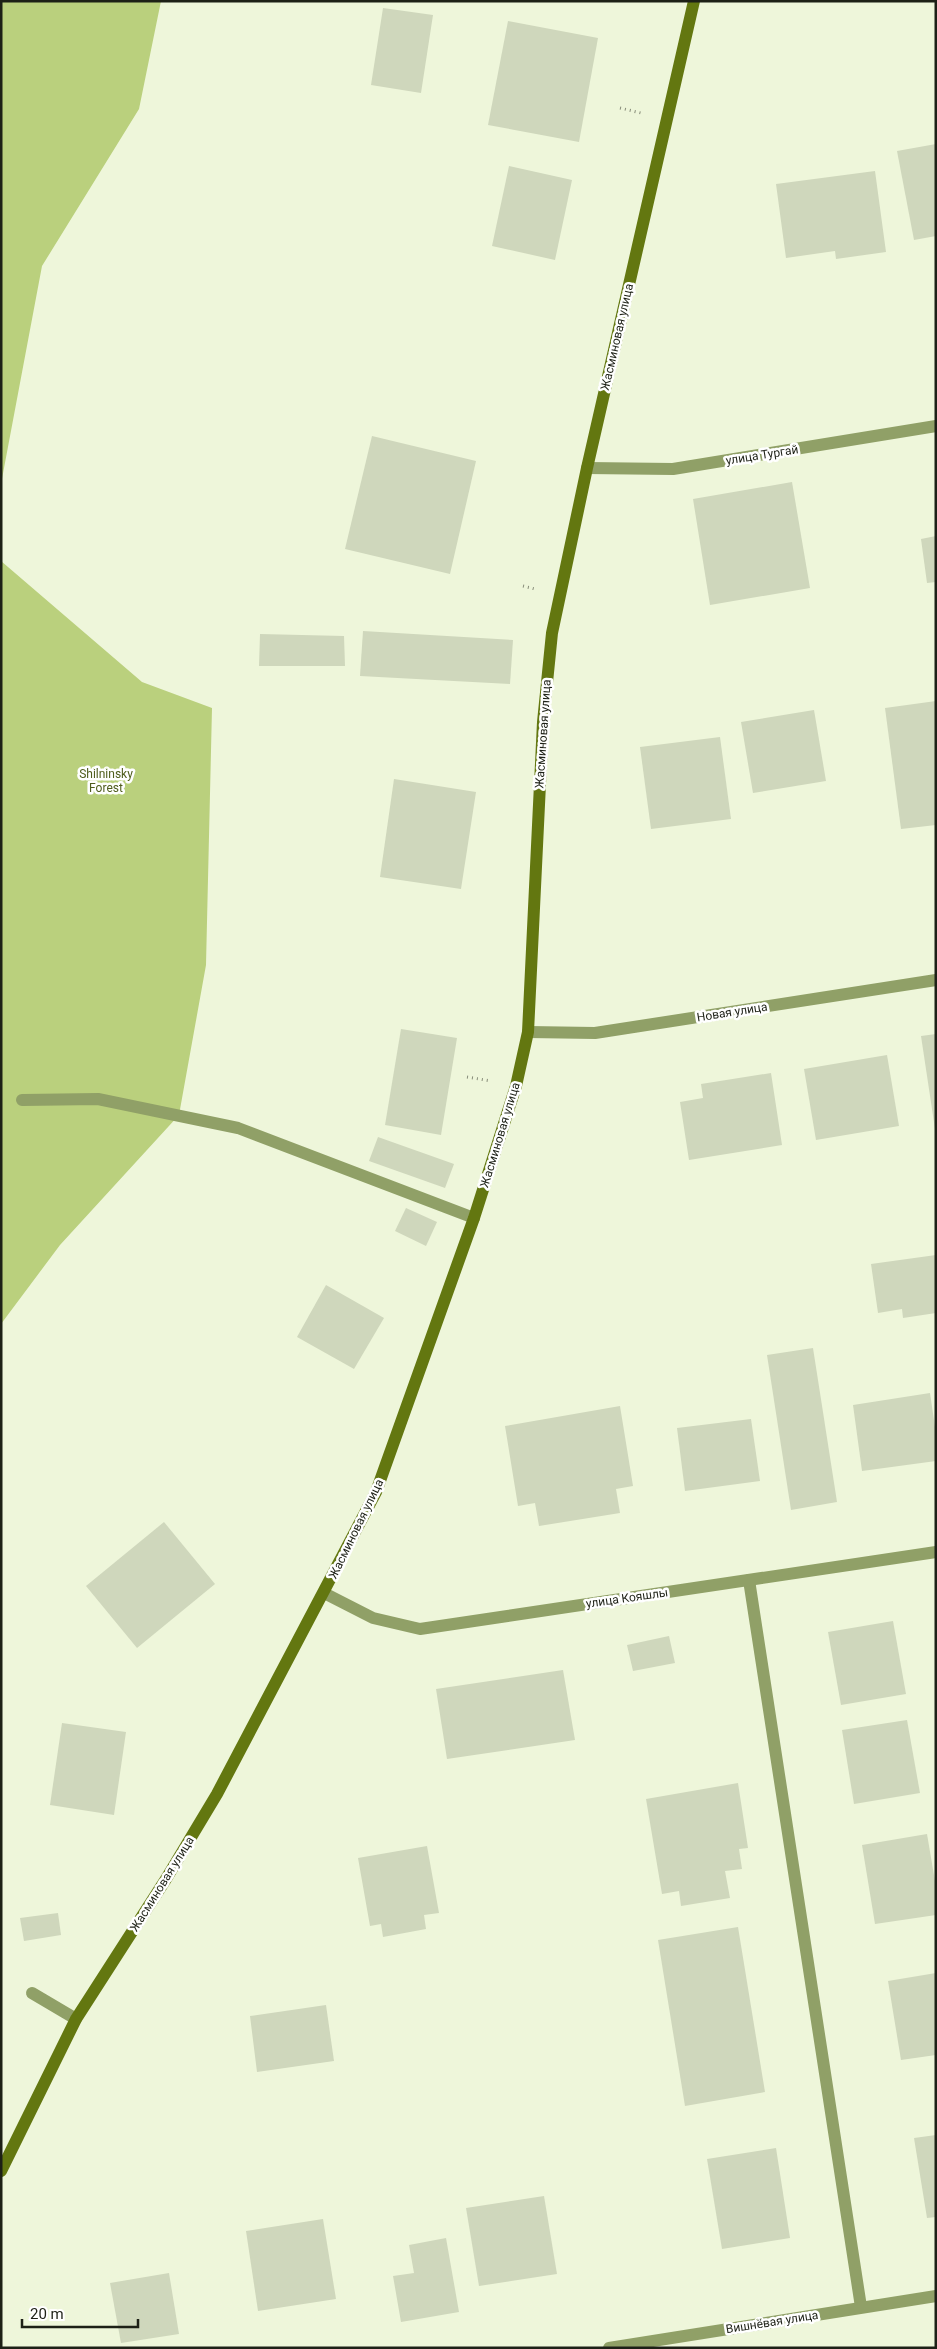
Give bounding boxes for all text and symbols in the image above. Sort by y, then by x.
street label: Жасминовая улица [598,282,636,392]
street label: улица Тургай [725,442,799,468]
street label: Жасминовая улица [532,679,554,789]
park label: Shilninsky Forest [79,767,133,795]
street label: Новая улица [696,1000,768,1024]
street label: Жасминовая улица [477,1081,523,1189]
street label: Жасминовая улица [326,1477,386,1581]
street label: улица Кояшлы [585,1585,669,1611]
street label: Жасминовая улица [127,1834,197,1934]
scale bar [22,2296,139,2328]
text: 20 m [30,2305,64,2323]
street label: Вишнёвая улица [725,2308,819,2336]

